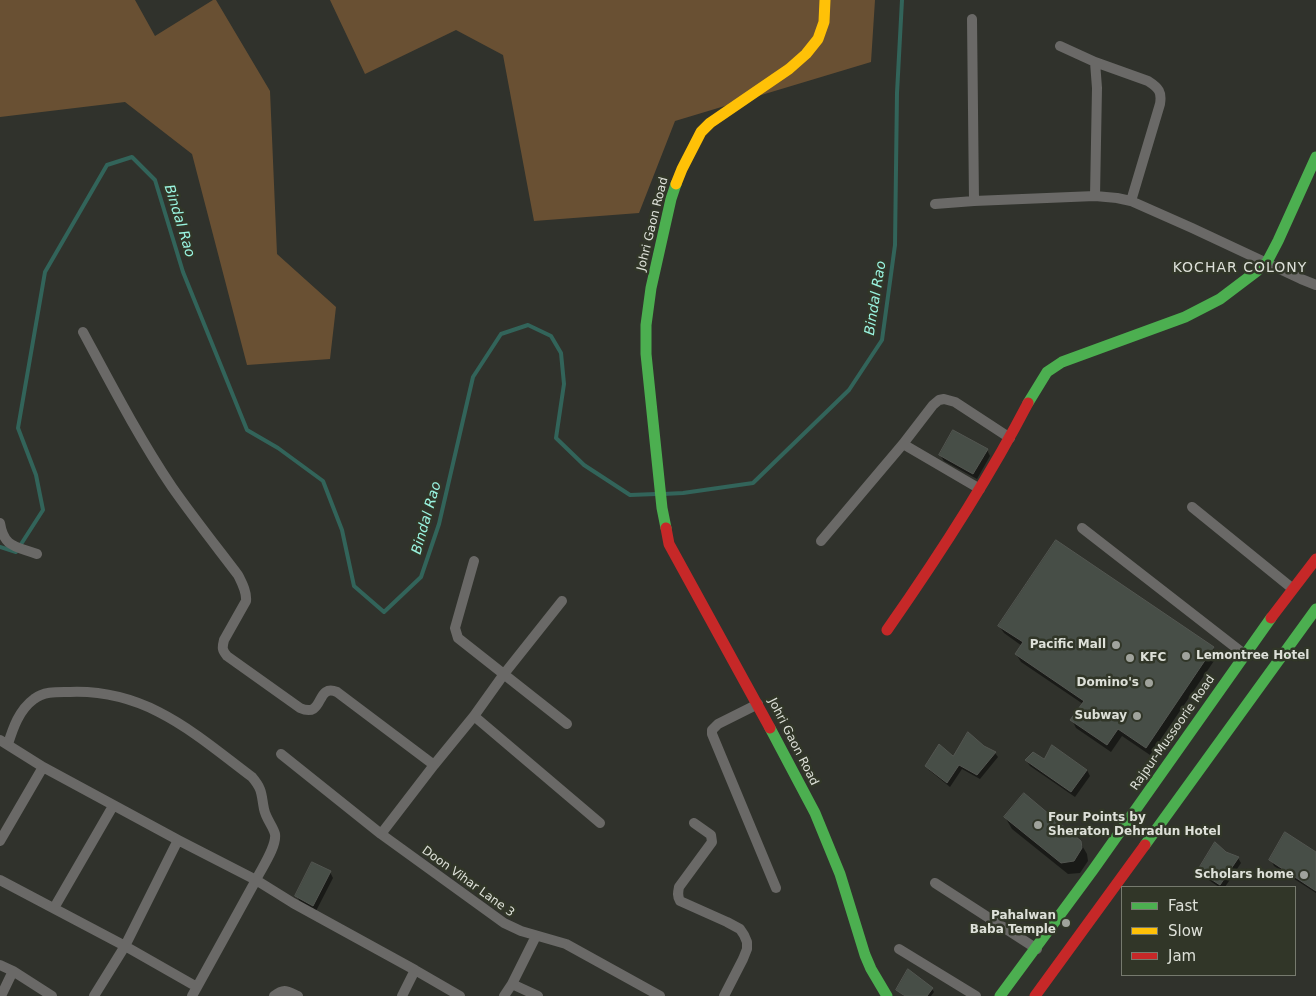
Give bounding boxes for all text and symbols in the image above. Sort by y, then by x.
street label: Johri Gaon Road [634,176,672,272]
water label: Bindal Rao [160,183,198,259]
water label: Bindal Rao [862,260,890,336]
district label: KOCHAR COLONY [1171,260,1309,276]
water label: Bindal Rao [409,480,445,556]
place label: Pacific Mall [1030,638,1106,652]
marker: Pacific Mall [1110,639,1122,651]
place label: Lemontree Hotel [1196,649,1309,663]
marker: Lemontree Hotel [1180,650,1192,662]
place label: KFC [1140,651,1166,665]
marker: KFC [1124,652,1136,664]
street label: Rajpur-Mussoorie Road [1128,673,1218,793]
place label: Domino's [1077,676,1139,690]
marker: Domino's [1143,677,1155,689]
street label: Johri Gaon Road [765,696,821,788]
place label: Subway [1075,709,1127,723]
marker: Subway [1131,710,1143,722]
place label: Four Points by Sheraton Dehradun Hotel [1048,811,1221,839]
marker: Four Points by Sheraton Dehradun Hotel [1032,819,1044,831]
street label: Doon Vihar Lane 3 [419,844,517,920]
place label: Scholars home [1195,868,1294,882]
marker: Scholars home [1298,869,1310,881]
legend [1121,886,1296,976]
text: Fast [1168,897,1198,915]
place label: Pahalwan Baba Temple [970,909,1056,937]
marker: Pahalwan Baba Temple [1060,917,1072,929]
text: Slow [1168,922,1203,940]
text: Jam [1168,947,1196,965]

